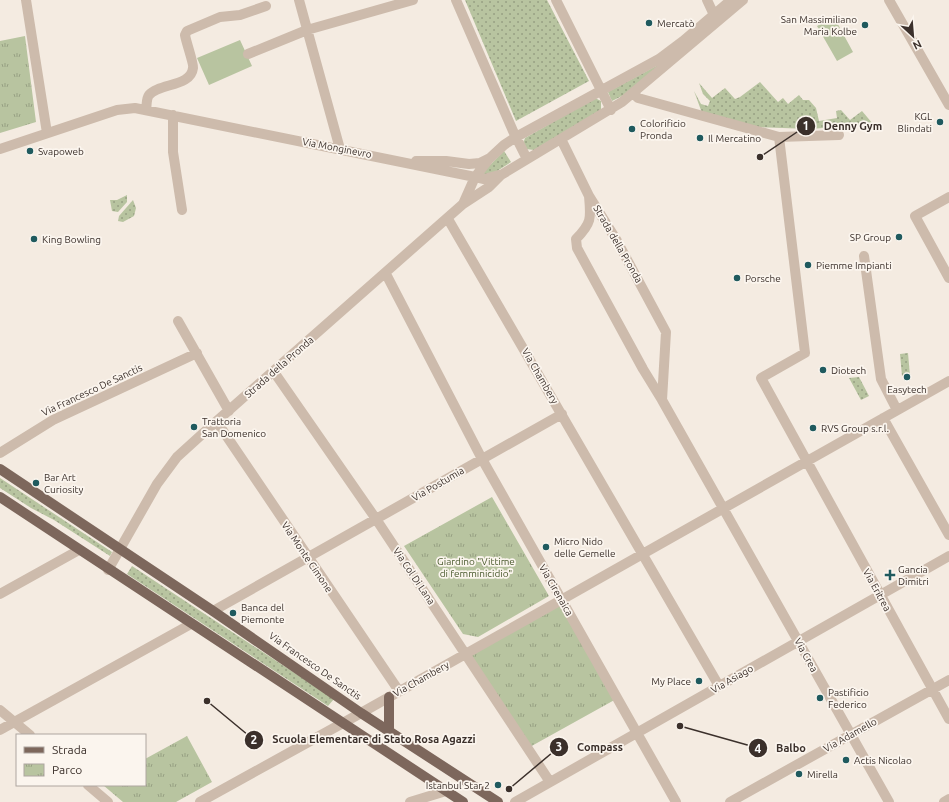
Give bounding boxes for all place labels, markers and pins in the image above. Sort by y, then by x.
place label: San Massimiliano Maria Kolbe [781,14,857,37]
marker: Mercatò [644,18,654,28]
place label: Mercatò [657,18,695,29]
marker: San Massimiliano Maria Kolbe [860,20,870,30]
place label: KGL Blindati [898,111,932,134]
callout: Denny Gym [796,115,891,138]
marker: KGL Blindati [935,117,945,127]
place label: Colorificio Pronda [640,118,686,141]
marker: Colorificio Pronda [627,124,637,134]
marker: Il Mercatino [695,133,705,143]
place label: Il Mercatino [708,133,761,144]
marker: Svapoweb [25,146,35,156]
place label: Svapoweb [38,146,84,157]
place label: SP Group [850,232,891,243]
marker: SP Group [894,232,904,242]
marker: King Bowling [29,234,39,244]
place label: King Bowling [42,234,101,245]
marker: Piemme Impianti [803,260,813,270]
place label: Piemme Impianti [816,260,892,271]
marker: Porsche [732,273,742,283]
place label: Porsche [745,273,781,284]
marker: Diotech [818,365,828,375]
place label: Diotech [831,365,866,376]
marker: Easytech [902,372,912,382]
place label: Easytech [887,384,927,395]
place label: Trattoria San Domenico [202,416,266,439]
marker: Trattoria San Domenico [189,422,199,432]
marker: RVS Group s.r.l. [808,423,818,433]
place label: RVS Group s.r.l. [821,423,889,434]
place label: Bar Art Curiosity [44,472,84,495]
marker: Bar Art Curiosity [31,478,41,488]
place label: Micro Nido delle Gemelle [554,536,615,559]
marker: Micro Nido delle Gemelle [541,542,551,552]
place label: Gancia Dimitri [898,564,929,587]
marker: Gancia Dimitri [885,570,895,580]
place label: Banca del Piemonte [241,602,285,625]
marker: Banca del Piemonte [228,608,238,618]
place label: My Place [651,676,691,687]
marker: My Place [694,676,704,686]
place label: Pastificio Federico [828,687,869,710]
marker: Pastificio Federico [815,693,825,703]
callout: Scuola Elementare di Stato Rosa Agazzi [244,728,484,751]
callout: Compass [549,735,631,758]
callout: Balbo [748,737,814,760]
marker: Actis Nicolao [841,755,851,765]
place label: Actis Nicolao [854,755,912,766]
marker: Mirella [794,769,804,779]
place label: Mirella [807,769,838,780]
place label: Istanbul Star 2 [426,780,490,791]
marker: Istanbul Star 2 [493,780,503,790]

